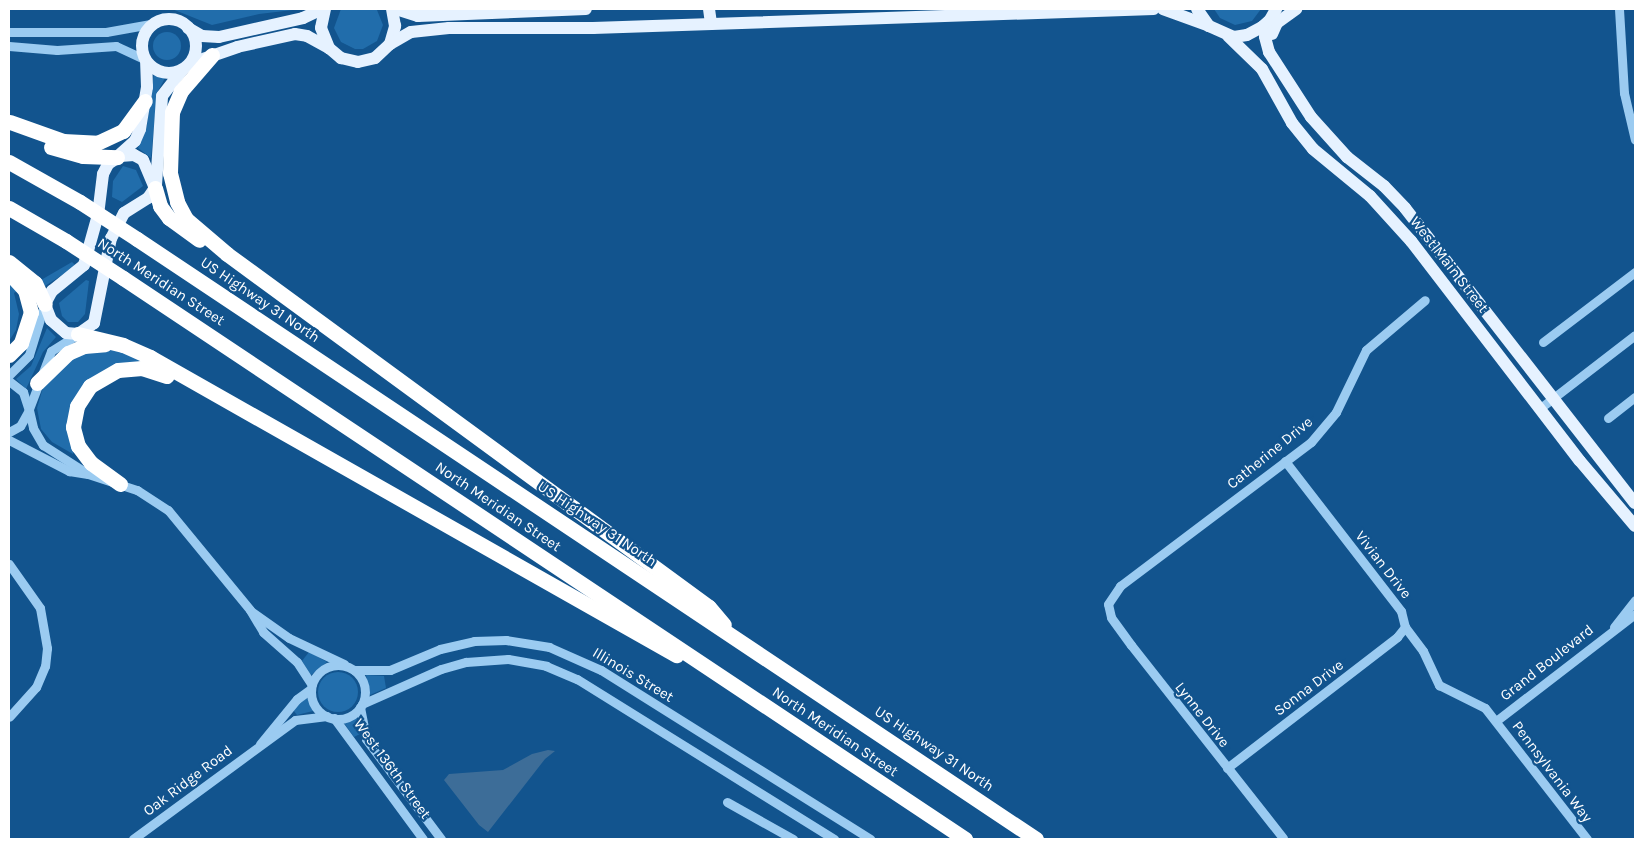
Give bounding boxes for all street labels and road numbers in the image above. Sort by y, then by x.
street label: West Main Street [1406,213,1492,317]
street label: North Meridian Street [94,234,228,330]
street label: US Highway 31 North [197,253,323,347]
street label: Catherine Drive [1224,413,1316,493]
street label: North Meridian Street [432,458,564,556]
street label: US Highway 31 North [534,477,660,571]
street label: Vivian Drive [1351,528,1415,602]
street label: Grand Boulevard [1497,621,1597,705]
street label: Illinois Street [589,644,677,706]
street label: Sonna Drive [1271,656,1347,720]
street label: Lynne Drive [1171,679,1233,751]
street label: North Meridian Street [769,683,901,781]
street label: US Highway 31 North [871,702,997,796]
street label: West 136th Street [350,715,434,823]
street label: Pennsylvania Way [1508,718,1596,826]
street label: Oak Ridge Road [140,742,236,820]

